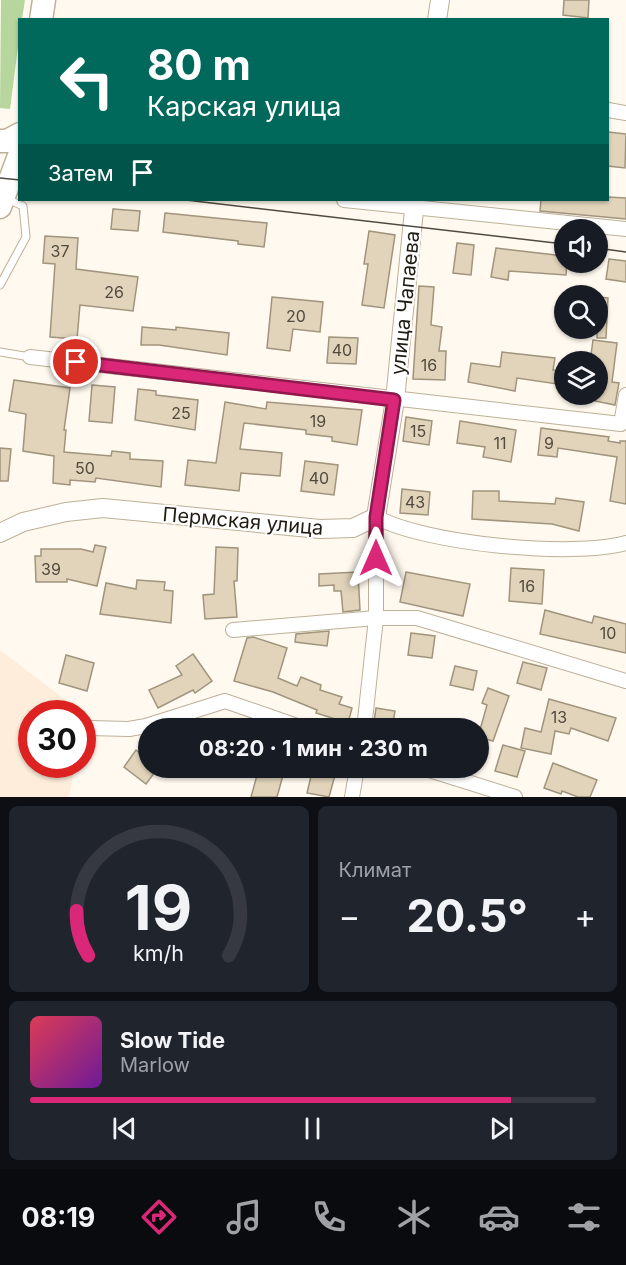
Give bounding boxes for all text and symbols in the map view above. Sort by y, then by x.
text: 80 m [147,39,251,90]
icon: left [48,42,126,120]
text: Карская улица [147,90,341,123]
icon: arrive [126,156,159,189]
text: Затем [48,160,114,186]
map controls [554,219,608,405]
button: sound [554,219,608,273]
street label: улица Чапаева [385,230,425,376]
house number: 37 [51,241,69,261]
house number: 26 [104,282,124,302]
button: search [554,285,608,339]
house number: 20 [286,306,306,326]
pin [50,336,101,387]
house number: 40 [332,340,352,360]
icon: arrive [59,345,92,378]
button: layers [554,351,608,405]
house number: 16 [421,355,437,375]
house number: 25 [171,403,191,423]
house number: 19 [310,411,326,431]
house number: 15 [410,421,426,441]
house number: 11 [493,433,507,453]
house number: 9 [544,433,554,453]
house number: 50 [75,458,95,478]
house number: 40 [309,468,329,488]
house number: 43 [405,492,425,512]
street label: Пермская улица [162,502,324,540]
position arrow [344,526,408,590]
house number: 39 [41,559,61,579]
house number: 16 [519,576,535,596]
house number: 10 [600,623,616,643]
speed limit sign: 30 [18,700,96,778]
house number: 13 [551,707,567,727]
text: 08:20 · 1 мин · 230 m [199,735,428,761]
text: Климат [339,858,411,882]
text: 19 [125,870,192,945]
text: 20.5° [407,888,528,943]
text: − [339,896,360,936]
text: + [574,896,596,936]
text: km/h [133,940,184,966]
text: Slow Tide [120,1027,225,1053]
text: Marlow [120,1053,190,1077]
icon: previous [108,1112,141,1145]
icon: pause [296,1112,329,1145]
icon: next [485,1112,518,1145]
icon: directions [138,1196,180,1238]
icon: music [223,1196,265,1238]
icon: phone [308,1196,350,1238]
icon: climate [393,1196,435,1238]
icon: car [478,1196,520,1238]
icon: filters [563,1196,605,1238]
text: 08:19 [21,1201,95,1234]

